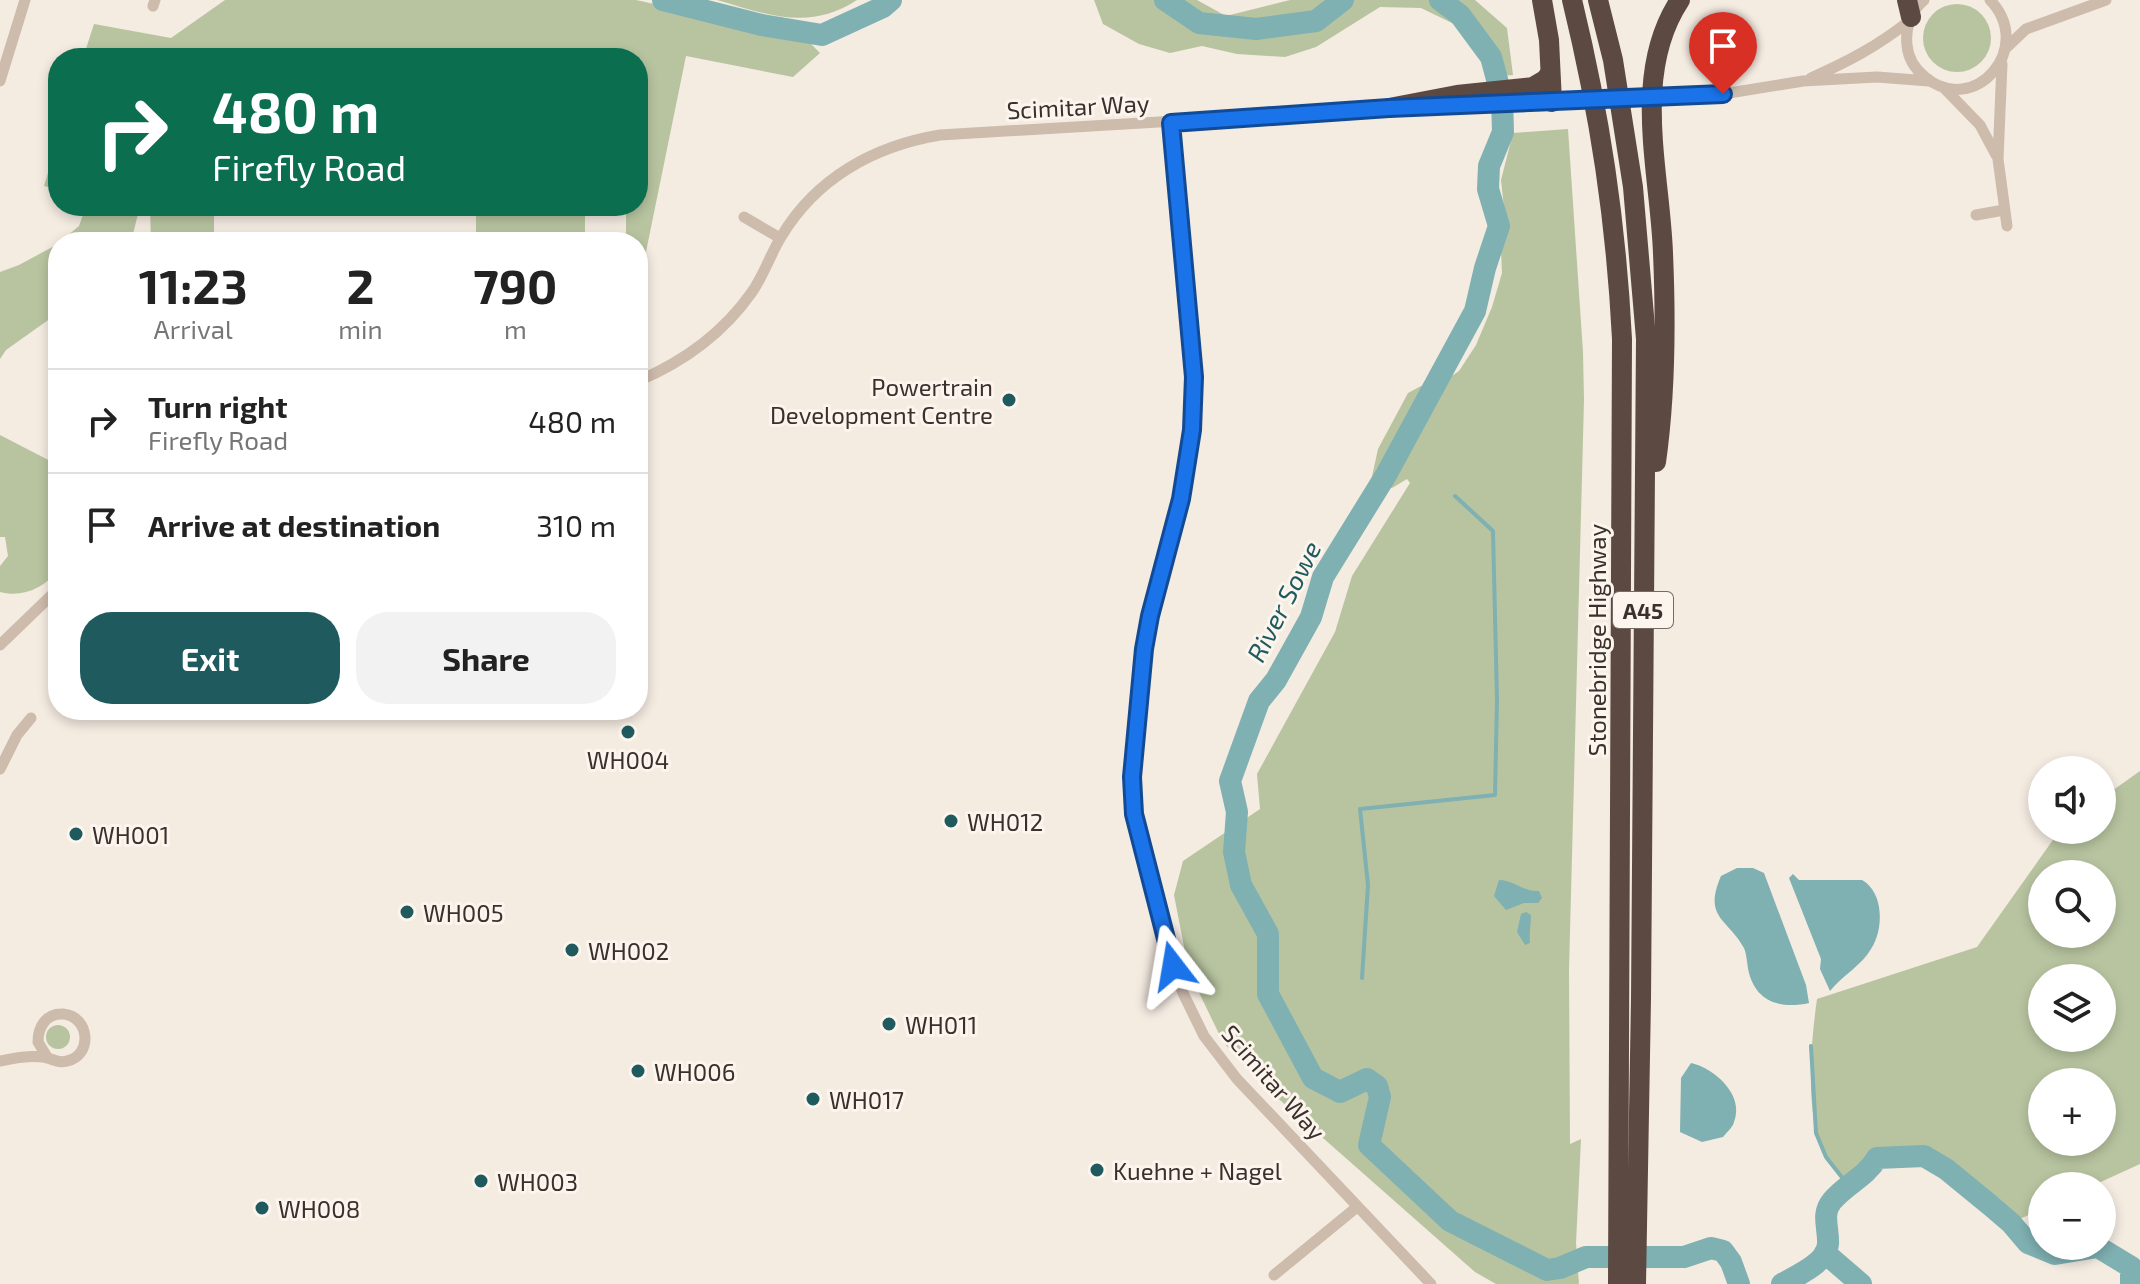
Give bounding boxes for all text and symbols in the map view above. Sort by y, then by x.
pin [1689,12,1757,94]
icon: arrive [1701,24,1745,68]
text: 480 m [212,77,379,144]
icon: right [80,80,184,184]
street label: Scimitar Way [1006,88,1150,124]
text: Firefly Road [212,145,406,188]
text: 11:23 [139,256,248,314]
text: 2 [347,256,374,314]
text: 790 [473,256,557,314]
text: Arrival [154,313,233,344]
text: min [338,313,383,344]
text: m [504,313,527,344]
place label: Powertrain Development Centre [770,372,993,429]
text: Turn right [148,388,288,424]
marker: Powertrain Development Centre [1000,391,1018,409]
icon: right [80,399,124,443]
text: 480 m [528,403,616,439]
text: Firefly Road [148,424,288,455]
icon: arrive [80,503,124,547]
text: Arrive at destination [148,507,440,543]
text: 310 m [536,507,616,543]
street label: Stonebridge Highway [1582,524,1611,756]
water label: River Sowe [1239,536,1327,666]
road number: A45 [1613,592,1673,628]
button: Exit [80,612,340,704]
button: Share [356,612,616,704]
marker: WH004 [619,723,637,741]
place label: WH004 [587,745,669,774]
map controls [2028,756,2116,1260]
button: sound [2028,756,2116,844]
place label: WH012 [967,807,1043,836]
marker: WH012 [942,812,960,830]
place label: WH001 [92,820,169,849]
marker: WH001 [67,825,85,843]
button: search [2028,860,2116,948]
place label: WH005 [423,898,504,927]
marker: WH005 [398,903,416,921]
position arrow [1131,924,1215,1008]
place label: WH002 [588,936,669,965]
marker: WH002 [563,941,581,959]
button: layers [2028,964,2116,1052]
place label: WH011 [905,1010,977,1039]
marker: WH011 [880,1015,898,1033]
street label: Scimitar Way [1216,1019,1332,1146]
place label: WH006 [654,1057,735,1086]
marker: WH006 [629,1062,647,1080]
button: + [2028,1068,2116,1156]
place label: WH017 [829,1085,904,1114]
marker: WH017 [804,1090,822,1108]
place label: Kuehne + Nagel [1113,1156,1282,1185]
marker: Kuehne + Nagel [1088,1161,1106,1179]
place label: WH003 [497,1167,578,1196]
marker: WH003 [472,1172,490,1190]
button: − [2028,1172,2116,1260]
place label: WH008 [278,1194,360,1223]
marker: WH008 [253,1199,271,1217]

